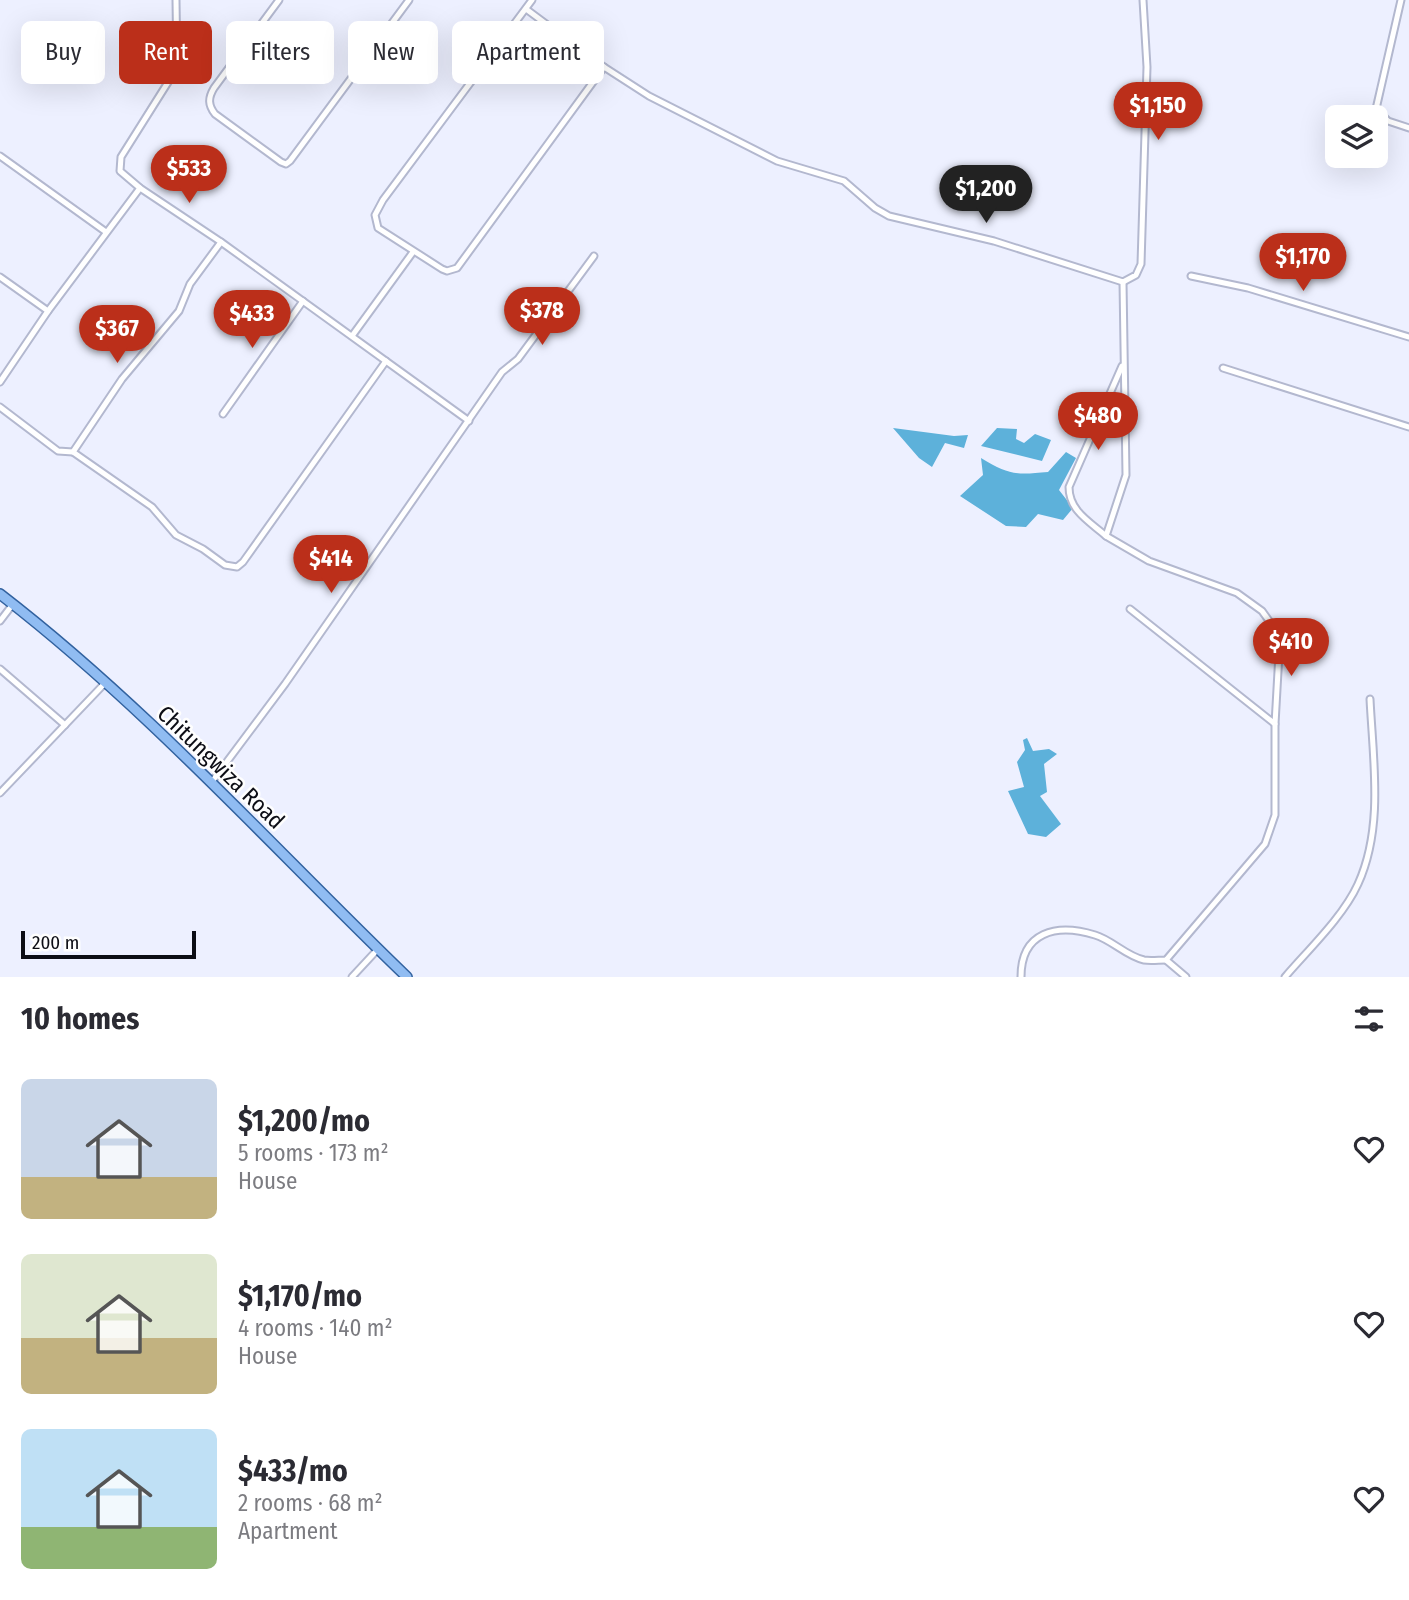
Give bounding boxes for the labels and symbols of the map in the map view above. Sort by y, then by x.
pin: $1,150 [1101,82,1215,142]
pin: $533 [148,146,230,205]
pin: $1,200 [929,166,1043,225]
pin: $1,170 [1246,233,1360,293]
pin: $378 [501,288,583,347]
pin: $433 [211,290,293,350]
pin: $367 [76,306,158,365]
pin: $480 [1057,392,1139,452]
pin: $414 [290,536,372,595]
pin: $410 [1250,618,1332,678]
street label: Chitungwiza Road [152,699,290,835]
scale bar [21,928,196,960]

